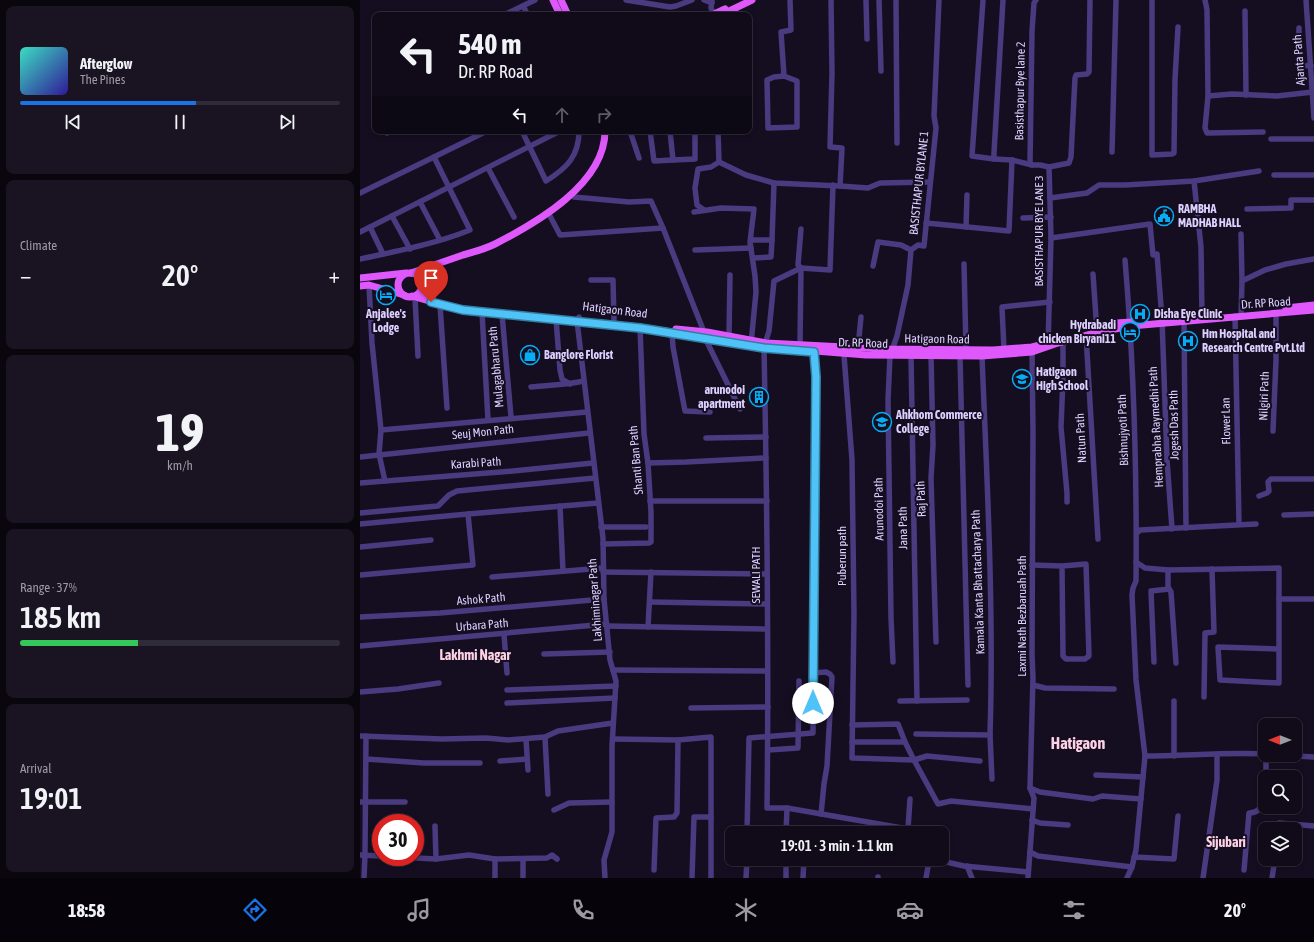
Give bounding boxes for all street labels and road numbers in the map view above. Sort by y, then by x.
street label: Ajanta Path [1290,34,1308,86]
street label: Basisthapur Bye lane 2 [1012,41,1028,141]
street label: BASISTHAPUR BYLANE 1 [907,130,931,236]
street label: BASISTHAPUR BYE LANE 3 [1032,175,1046,287]
street label: Dr. RP Road [1241,294,1291,312]
street label: Hatigaon Road [582,299,648,321]
street label: Mulagabharu Path [485,326,507,408]
street label: Hatigaon Road [904,331,970,347]
street label: Dr. RP Road [838,335,888,351]
street label: Hemprabha Raymedhi Path [1146,366,1166,488]
street label: Nilgiri Path [1256,371,1272,421]
street label: Jogesh Das Path [1166,390,1182,460]
street label: Bishnujyoti Path [1115,394,1131,466]
street label: Flower Lan [1219,397,1233,445]
street label: Natun Path [1073,413,1089,463]
street label: Seuj Mon Path [451,422,515,442]
street label: Shanti Ban Path [626,425,646,495]
street label: Karabi Path [450,454,502,472]
street label: Arunodoi Path [871,477,887,541]
street label: Raj Path [913,481,929,517]
street label: Jana Path [896,506,910,550]
street label: Kamala Kanta Bhattacharya Path [968,509,988,655]
street label: Puberun path [835,526,849,586]
street label: SEWALI PATH [749,547,763,603]
street label: Laxmi Nath Bezbaruah Path [1015,555,1029,677]
street label: Lakhiminagar Path [585,558,605,642]
street label: Ashok Path [456,590,506,608]
street label: Urbara Path [455,616,509,634]

